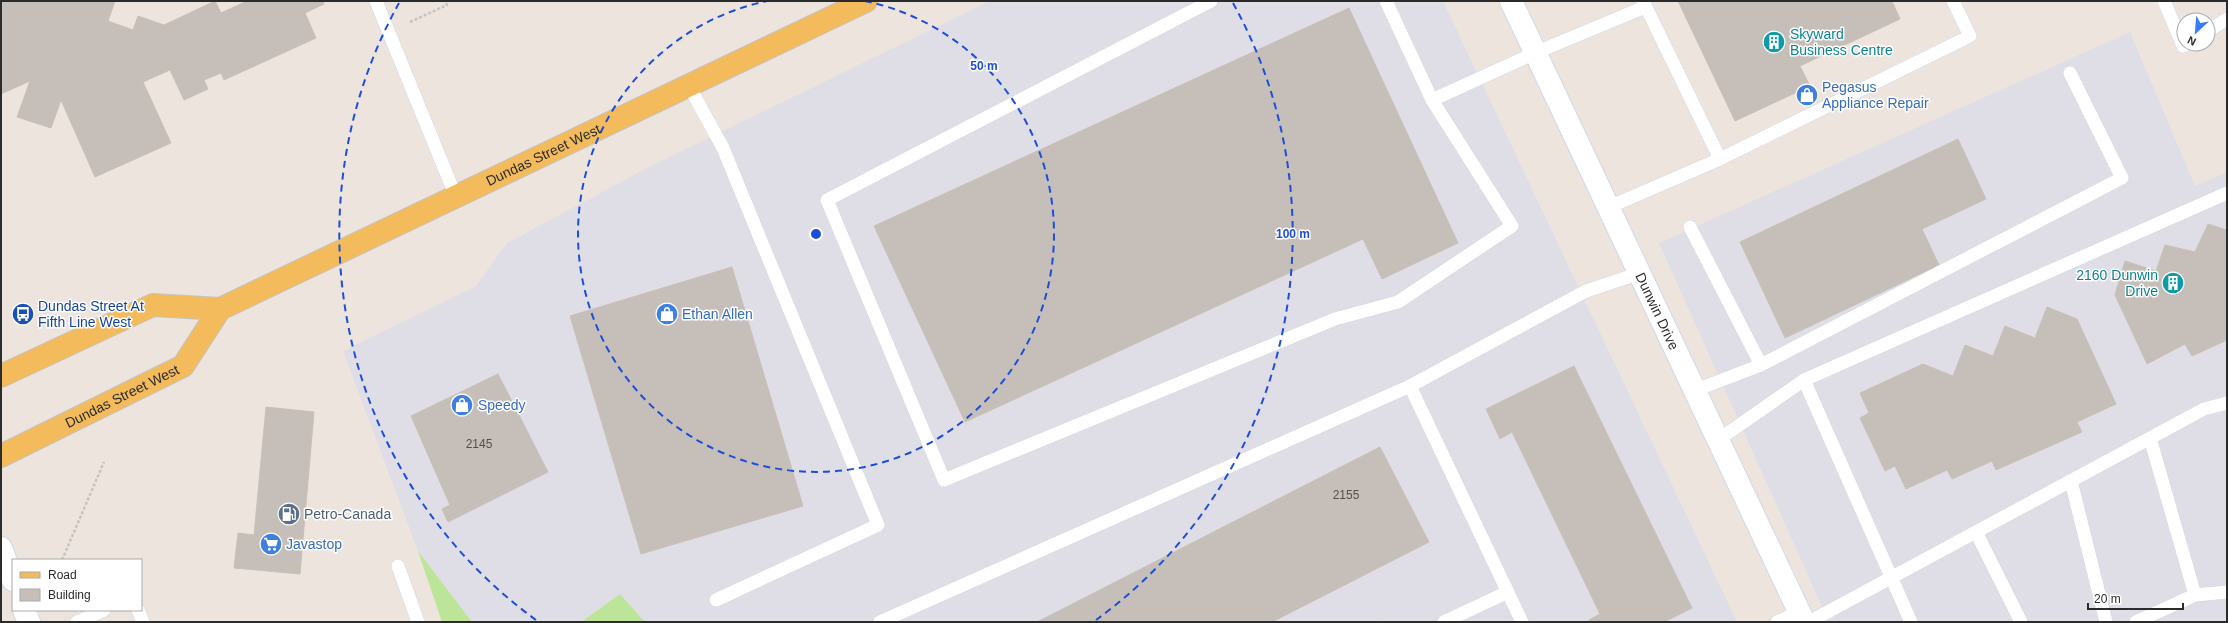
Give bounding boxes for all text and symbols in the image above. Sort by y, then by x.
north arrow [2176,12,2216,52]
place label: Skyward Business Centre [1790,26,1893,58]
building icon: Skyward Business Centre [1761,29,1787,55]
text: N [2185,34,2198,48]
text: 50 m [970,59,998,73]
place label: Pegasus Appliance Repair [1822,79,1929,111]
shop icon: Pegasus Appliance Repair [1794,82,1820,108]
street label: Dundas Street West [483,121,603,189]
centre of rings [809,227,823,241]
text: 100 m [1276,227,1310,241]
place label: 2160 Dunwin Drive [2076,267,2158,299]
street label: Dunwin Drive [1632,270,1682,353]
building icon: 2160 Dunwin Drive [2160,270,2186,296]
place label: Dundas Street At Fifth Line West [38,298,144,330]
bus stop icon: Dundas Street At Fifth Line West [10,301,36,327]
shop icon: Ethan Allen [654,301,680,327]
place label: Ethan Allen [682,306,753,322]
street label: Dundas Street West [62,361,182,431]
shop icon: Speedy [449,392,475,418]
place label: Speedy [478,397,525,413]
house number: 2145 [466,437,493,451]
house number: 2155 [1333,488,1360,502]
fuel station icon: Petro-Canada [276,501,302,527]
place label: Petro-Canada [304,506,391,522]
supermarket icon: Javastop [258,531,284,557]
place label: Javastop [286,536,342,552]
legend [12,559,142,611]
text: Road [48,568,77,582]
scale bar [2088,585,2183,611]
text: Building [48,588,91,602]
text: 20 m [2094,592,2121,606]

